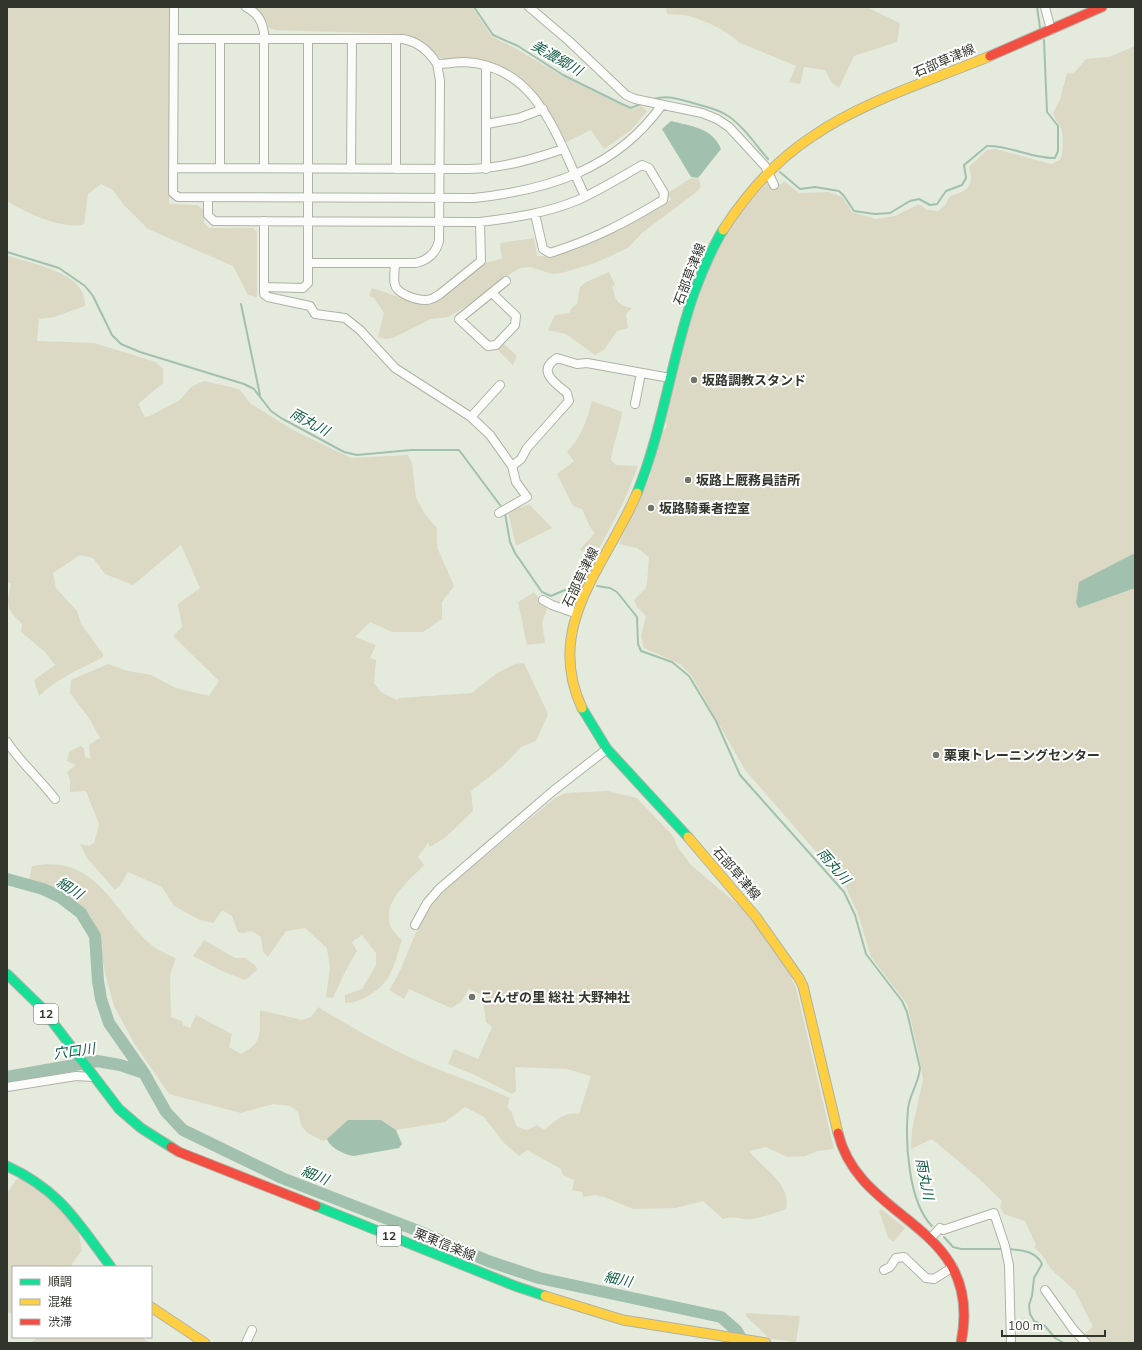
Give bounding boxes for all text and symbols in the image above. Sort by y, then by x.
water label: 美濃郷川 [528,36,587,82]
street label: 石部草津線 [911,40,978,82]
street label: 石部草津線 [670,241,710,308]
place label: 坂路調教スタンド [702,372,806,390]
marker: 坂路調教スタンド [689,375,699,385]
water label: 雨丸川 [287,404,335,442]
place label: 坂路上厩務員詰所 [696,472,800,490]
marker: 坂路上厩務員詰所 [683,475,693,485]
place label: 坂路騎乗者控室 [659,500,750,518]
marker: 坂路騎乗者控室 [646,503,656,513]
street label: 石部草津線 [559,544,603,611]
place label: 栗東トレーニングセンター [944,747,1100,765]
marker: 栗東トレーニングセンター [931,750,941,760]
street label: 石部草津線 [708,843,764,904]
water label: 雨丸川 [813,844,856,890]
water label: 細川 [53,873,88,905]
place label: こんぜの里 総社 大野神社 [480,989,630,1007]
marker: こんぜの里 総社 大野神社 [467,992,477,1002]
road number: 12 [34,1004,58,1024]
water label: 穴口川 [52,1039,98,1064]
water label: 雨丸川 [911,1157,938,1203]
water label: 細川 [298,1161,333,1190]
street label: 栗東信楽線 [411,1224,478,1265]
road number: 12 [377,1226,401,1246]
legend [12,1266,152,1338]
water label: 細川 [602,1267,636,1292]
text: 順調 [48,1274,72,1290]
text: 混雑 [48,1294,72,1310]
scale bar [1002,1312,1105,1338]
text: 渋滞 [48,1314,72,1330]
text: 100 m [1008,1318,1043,1334]

